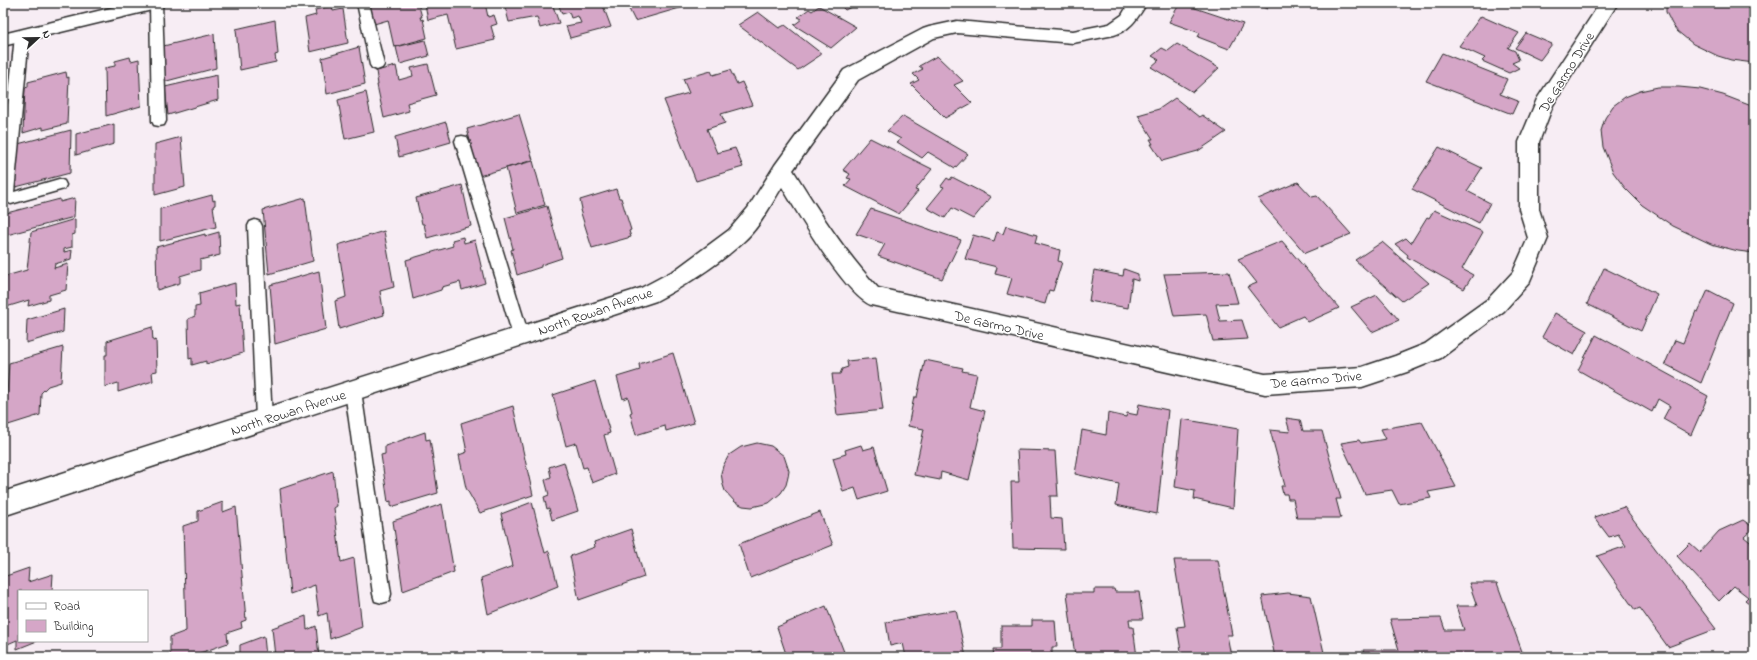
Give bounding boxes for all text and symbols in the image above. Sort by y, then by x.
north arrow [18,18,58,58]
text: N [38,28,55,41]
street label: De Garmo Drive [1534,28,1601,118]
street label: North Rowan Avenue [535,283,656,342]
street label: De Garmo Drive [951,306,1046,347]
street label: De Garmo Drive [1269,366,1363,395]
street label: North Rowan Avenue [228,385,349,442]
legend [18,590,148,642]
text: Road [54,598,80,616]
text: Building [53,618,93,637]

